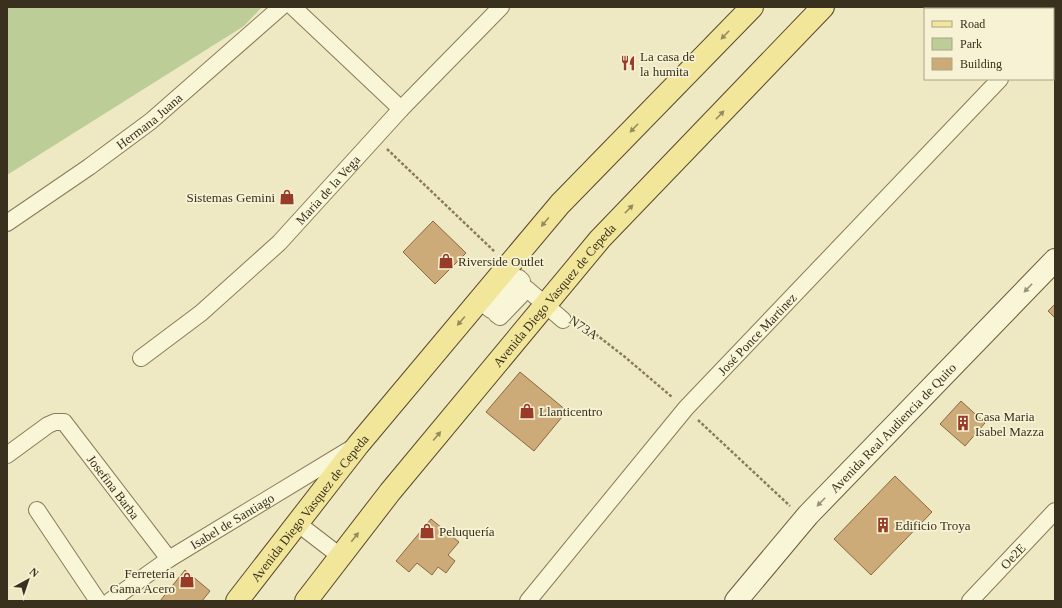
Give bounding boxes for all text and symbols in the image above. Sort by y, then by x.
legend [924,8,1054,80]
text: Road [960,17,985,31]
one-way arrow [720,30,730,40]
text: Park [960,37,982,51]
place label: La casa de la humita [640,49,695,79]
restaurant icon: La casa de la humita [619,54,637,72]
text: Building [960,57,1002,71]
street label: Hermana Juana [113,90,186,152]
one-way arrow [715,110,724,120]
one-way arrow [629,123,639,133]
street label: Maria de la Vega [293,152,363,228]
shop icon: Sistemas Gemini [278,188,296,206]
place label: Sistemas Gemini [187,190,275,205]
one-way arrow [625,203,634,214]
one-way arrow [540,217,549,227]
street label: Avenida Diego Vasquez de Cepeda [490,220,619,370]
shop icon: Riverside Outlet [437,252,455,270]
place label: Riverside Outlet [458,254,544,269]
one-way arrow [1023,283,1033,293]
street label: José Ponce Martinez [715,290,800,378]
street label: N73A [566,312,602,343]
one-way arrow [456,316,465,327]
street label: Avenida Real Audiencia de Quito [827,360,959,496]
shop icon: Llanticentro [518,402,536,420]
place label: Llanticentro [539,404,603,419]
place label: Casa Maria Isabel Mazza [975,409,1044,439]
building icon: Casa Maria Isabel Mazza [954,414,972,432]
one-way arrow [432,430,441,441]
street label: Avenida Diego Vasquez de Cepeda [248,431,372,585]
street label: Josefina Barba [84,452,143,522]
street label: Isabel de Santiago [187,490,277,552]
one-way arrow [816,497,826,507]
building icon: Edificio Troya [874,516,892,534]
place label: Edificio Troya [895,518,971,533]
shop icon: Peluquería [418,522,436,540]
place label: Peluquería [439,524,495,539]
one-way arrow [351,531,359,542]
street label: Oe2E [997,540,1029,572]
north arrow [8,560,48,600]
text: N [28,565,41,580]
place label: Ferretería Gama Acero [110,566,175,596]
shop icon: Ferretería Gama Acero [178,571,196,589]

